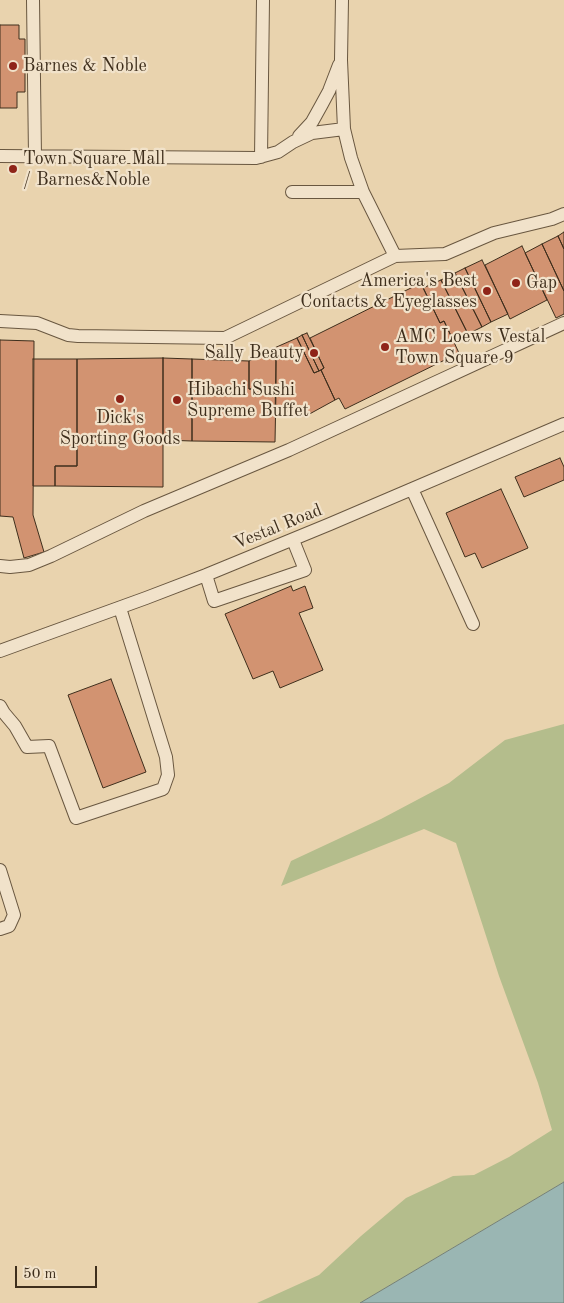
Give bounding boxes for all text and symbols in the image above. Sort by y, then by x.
place label: Barnes & Noble [23,55,147,77]
marker: Barnes & Noble [7,60,19,72]
place label: Town Square Mall / Barnes&Noble [23,148,165,190]
marker: Town Square Mall / Barnes&Noble [7,163,19,175]
place label: America's Best Contacts & Eyeglasses [300,270,477,312]
place label: Gap [526,272,557,294]
marker: Gap [510,277,522,289]
marker: America's Best Contacts & Eyeglasses [481,285,493,297]
place label: AMC Loews Vestal Town Square 9 [395,326,545,368]
marker: AMC Loews Vestal Town Square 9 [379,341,391,353]
place label: Sally Beauty [205,342,304,364]
marker: Sally Beauty [308,347,320,359]
place label: Hibachi Sushi Supreme Buffet [187,379,309,422]
marker: Dick's Sporting Goods [114,393,126,405]
marker: Hibachi Sushi Supreme Buffet [171,394,183,406]
place label: Dick's Sporting Goods [60,407,180,449]
street label: Vestal Road [231,499,325,555]
scale bar [18,1256,100,1288]
text: 50 m [23,1267,57,1282]

